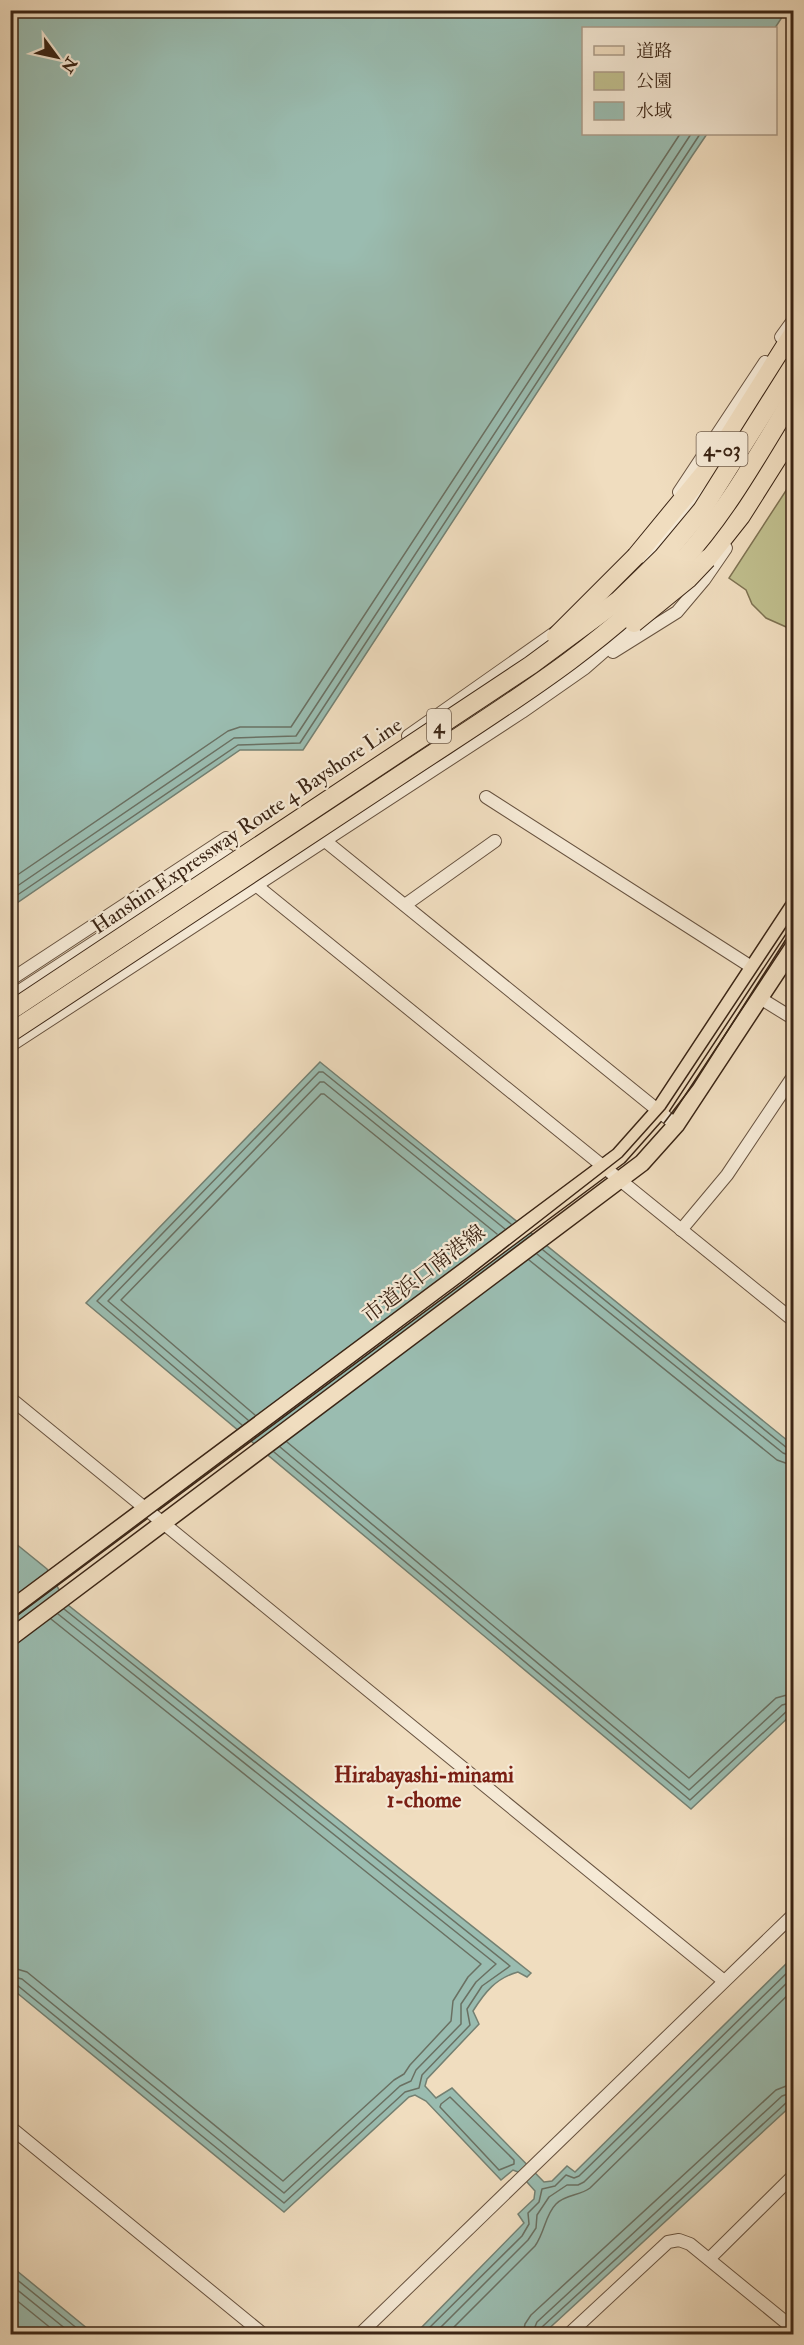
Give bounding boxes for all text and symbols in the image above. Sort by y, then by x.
north arrow [27,27,87,87]
legend [582,27,777,135]
text: 道路 [636,40,672,63]
text: N [56,52,82,77]
text: 公園 [636,70,672,93]
text: 水域 [636,100,672,123]
road number: 4-03 [696,432,748,466]
road number: 4 [427,709,451,743]
street label: Hanshin Expressway Route 4 Bayshore Line [86,711,408,940]
street label: 市道浜口南港線 [357,1219,491,1329]
district label: Hirabayashi-minami 1-chome [334,1761,514,1814]

